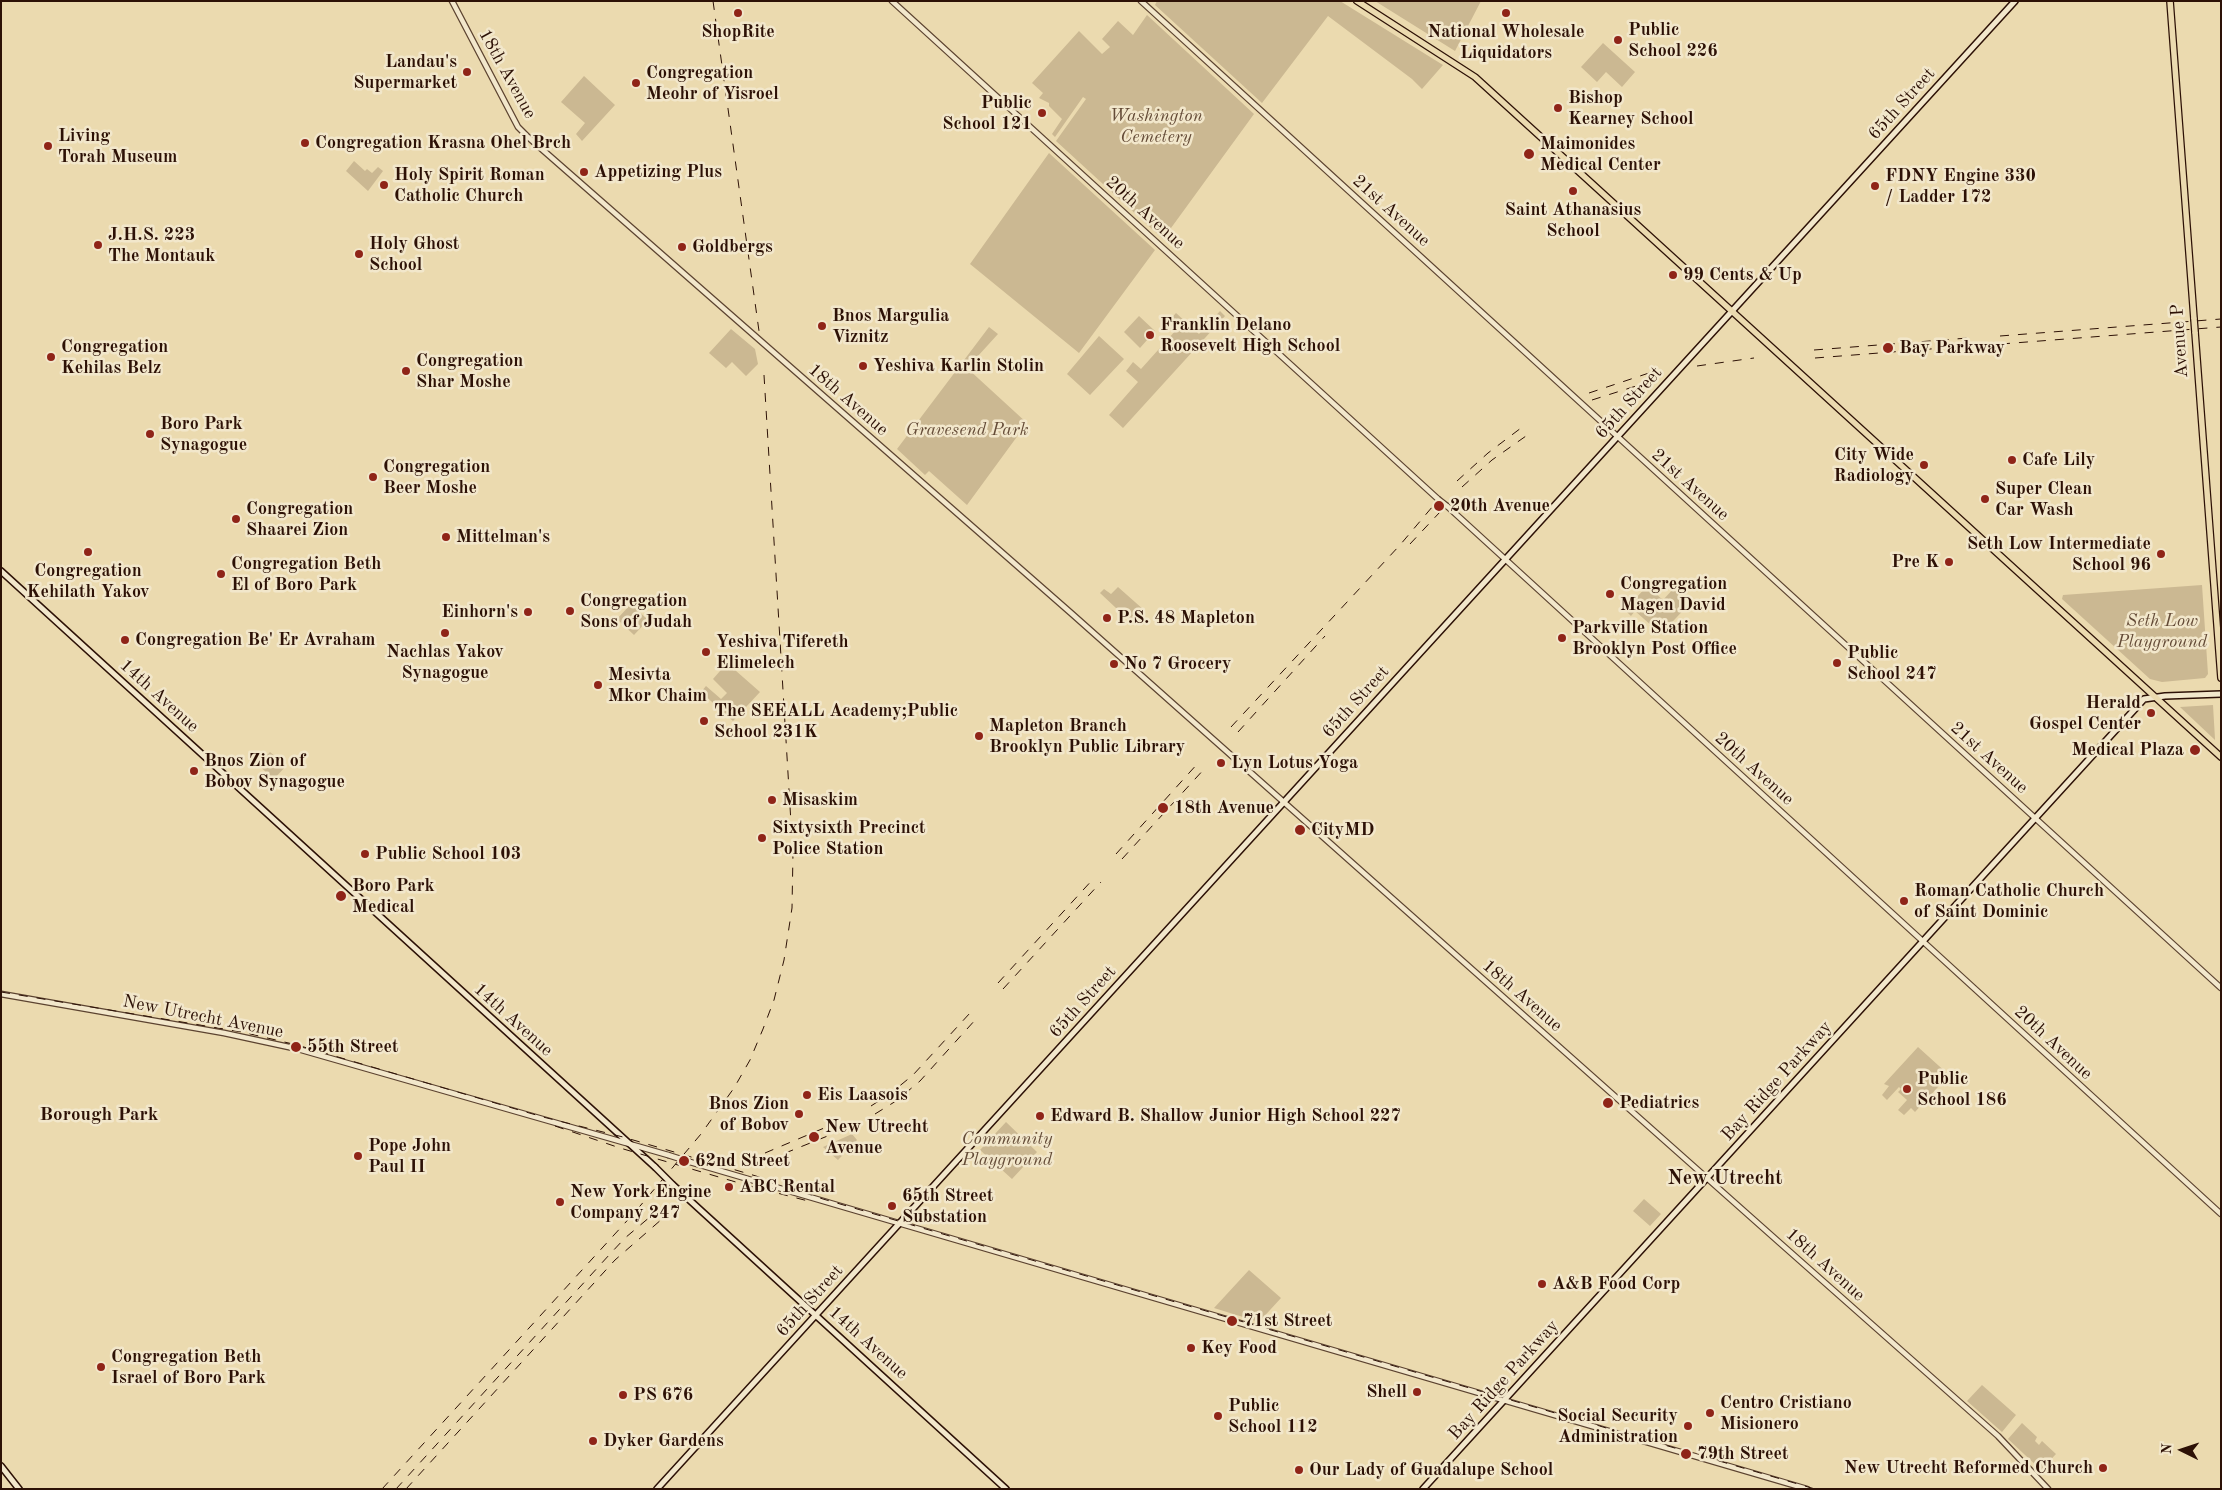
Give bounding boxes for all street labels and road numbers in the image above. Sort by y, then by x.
street label: 18th Avenue [474,25,540,123]
street label: 65th Street [1864,63,1940,145]
street label: 21st Avenue [1348,170,1434,252]
street label: 20th Avenue [1101,172,1189,254]
street label: Avenue P [2167,303,2193,379]
street label: 18th Avenue [803,359,893,441]
street label: 65th Street [1591,362,1667,444]
street label: 21st Avenue [1647,444,1733,526]
street label: 14th Avenue [115,655,203,737]
street label: 65th Street [1318,661,1394,743]
street label: 21st Avenue [1946,717,2032,799]
street label: 20th Avenue [1710,728,1798,810]
street label: 18th Avenue [1477,955,1567,1037]
street label: 65th Street [1045,961,1121,1043]
street label: 14th Avenue [469,979,557,1061]
street label: New Utrecht Avenue [121,991,285,1043]
street label: 20th Avenue [2009,1001,2097,1085]
street label: Bay Ridge Parkway [1717,1016,1837,1146]
street label: 18th Avenue [1781,1224,1869,1306]
street label: 65th Street [772,1260,848,1342]
street label: 14th Avenue [824,1302,912,1384]
street label: Bay Ridge Parkway [1444,1315,1564,1445]

